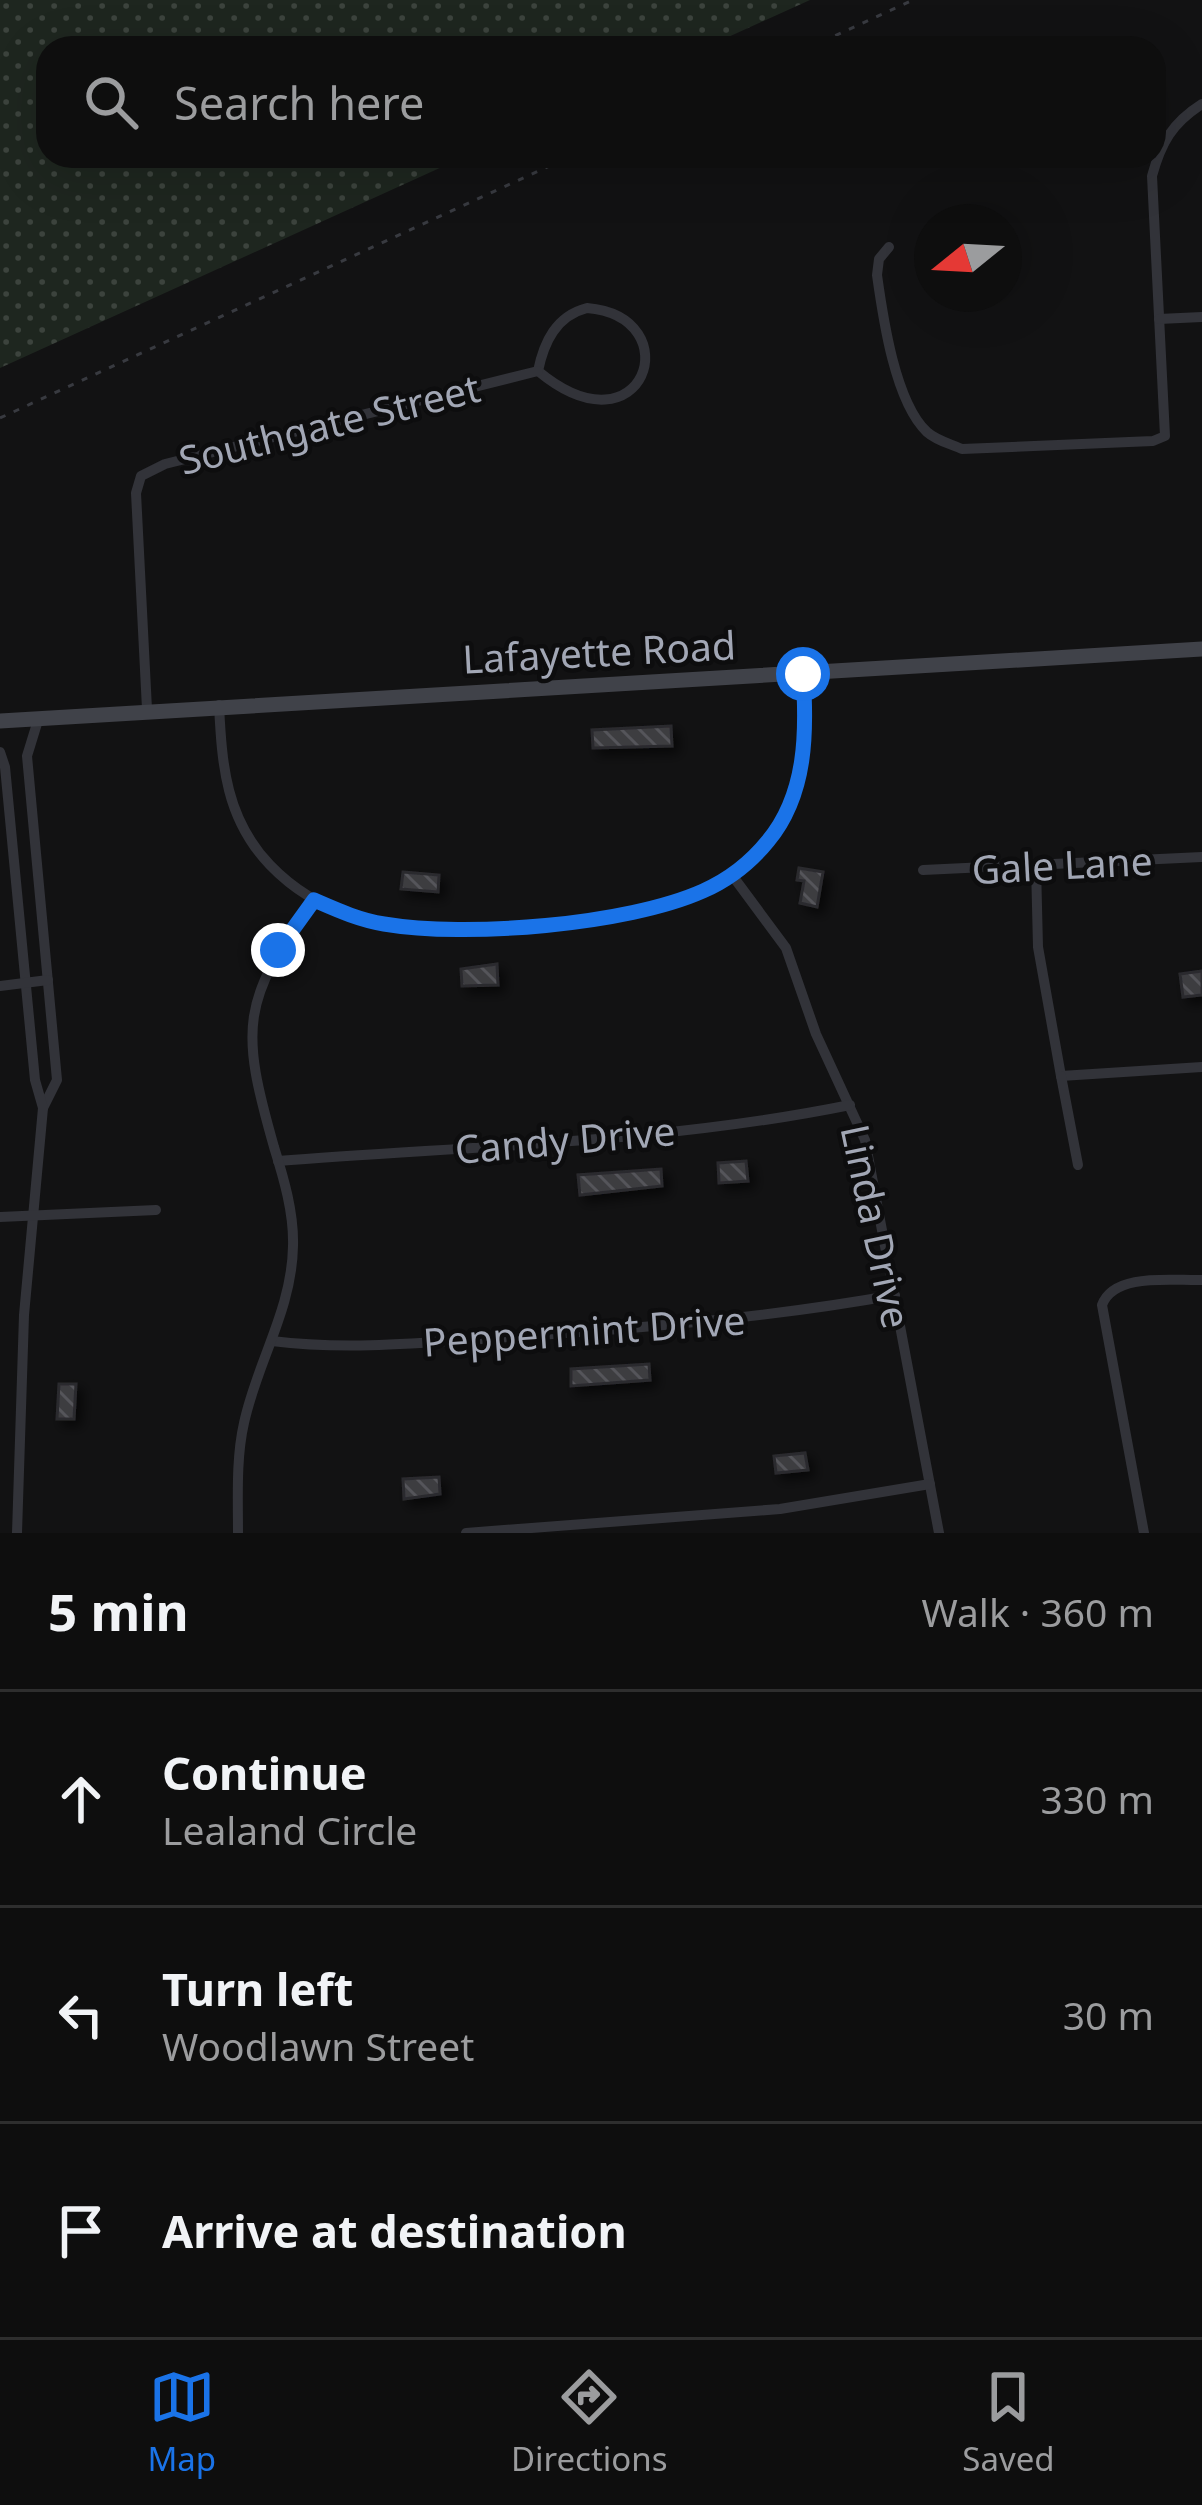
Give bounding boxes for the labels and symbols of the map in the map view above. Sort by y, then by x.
north arrow [914,204,1022,312]
street label: Southgate Street [173,360,485,486]
street label: Lafayette Road [461,617,737,685]
route start [776,647,830,701]
street label: Gale Lane [970,833,1154,895]
route end [251,923,305,977]
street label: Candy Drive [453,1103,677,1175]
street label: Linda Drive [830,1119,924,1333]
street label: Peppermint Drive [421,1292,747,1368]

